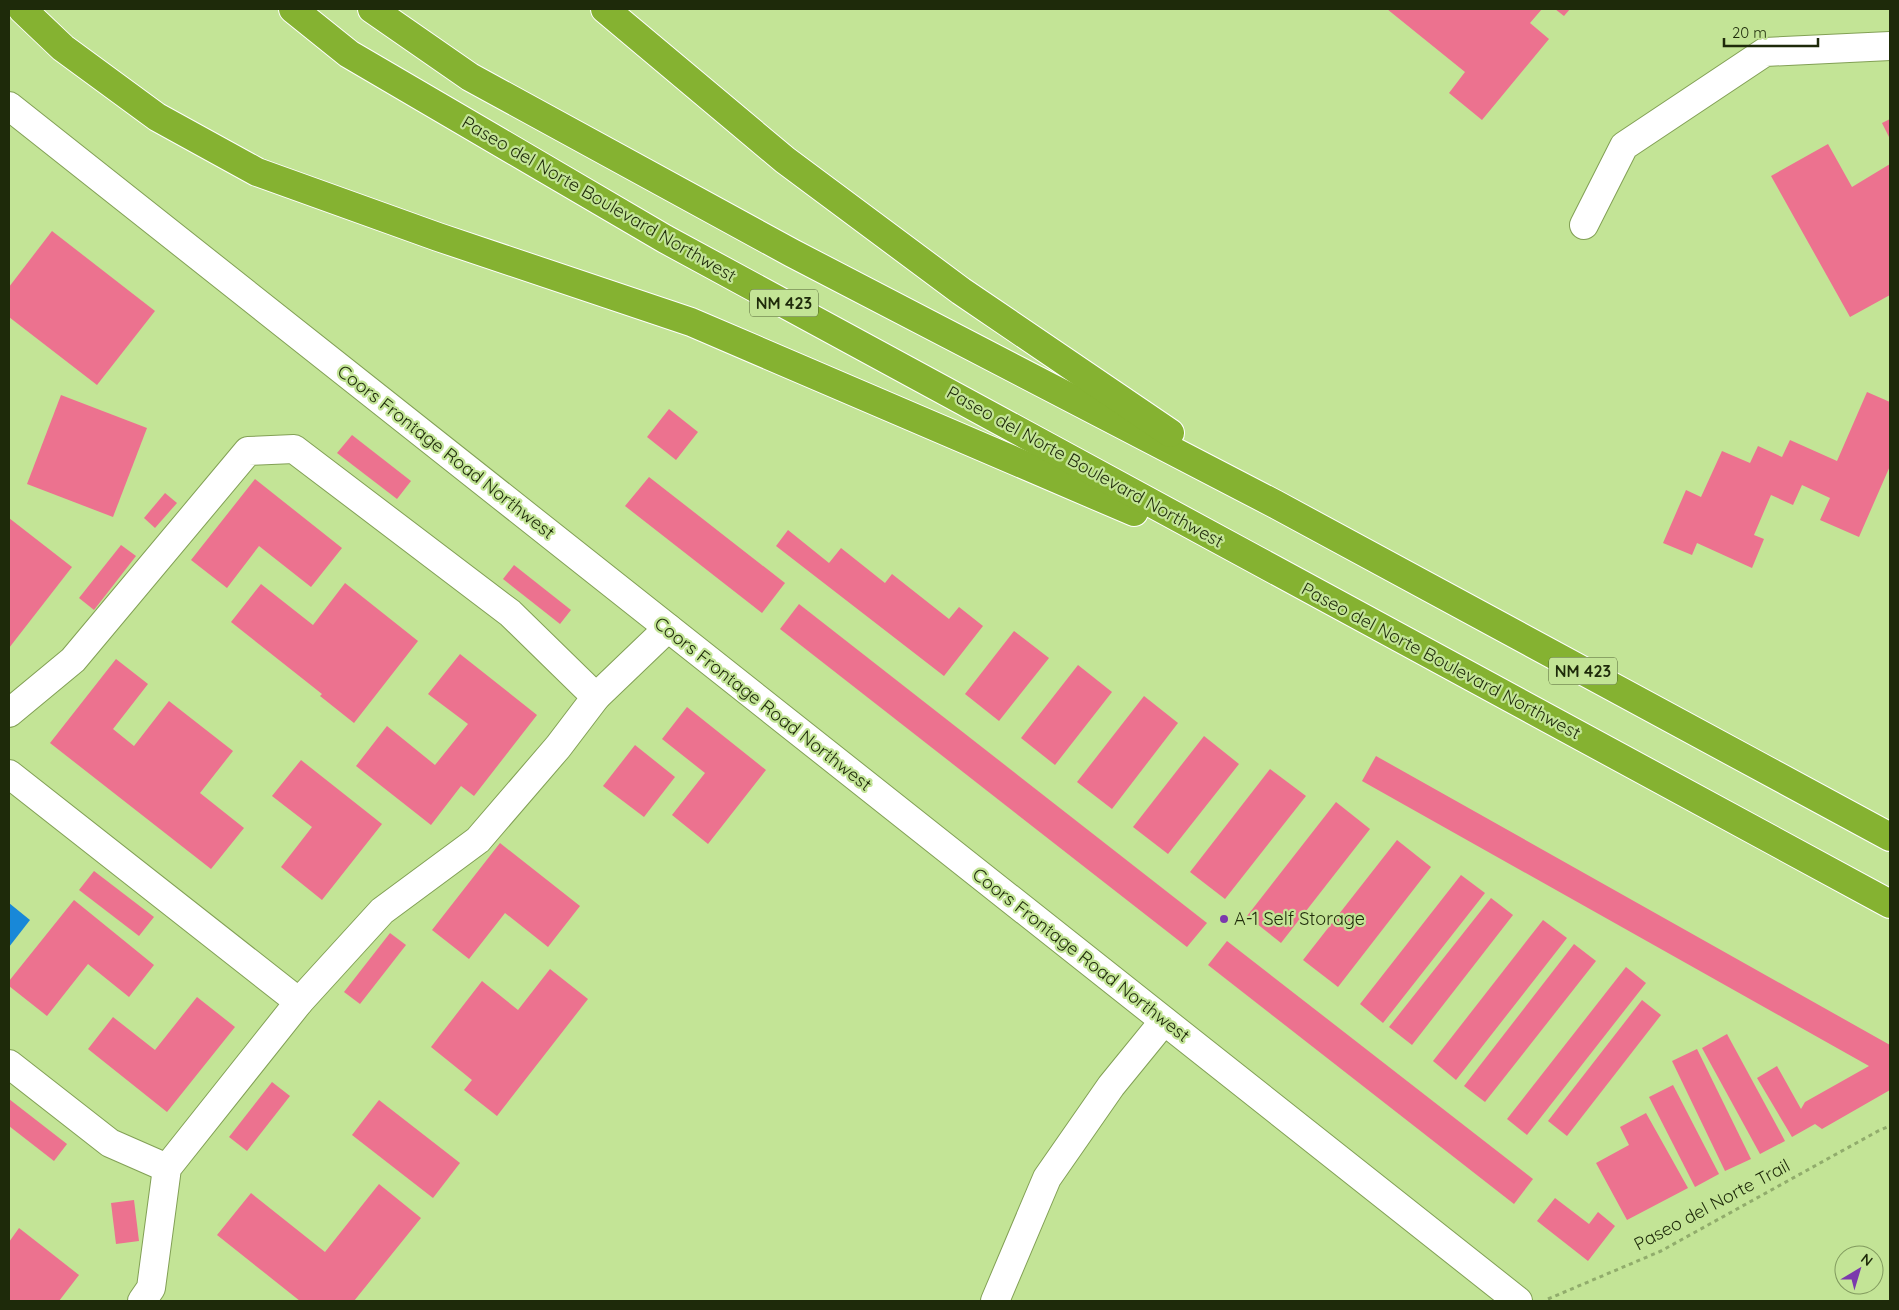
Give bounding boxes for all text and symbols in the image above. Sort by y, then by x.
scale bar [1724,15,1818,47]
text: 20 m [1732,23,1767,42]
street label: Paseo del Norte Boulevard Northwest [458,110,741,287]
road number: NM 423 [750,290,818,316]
street label: Coors Frontage Road Northwest [333,360,560,544]
street label: Paseo del Norte Boulevard Northwest [943,381,1228,553]
street label: Paseo del Norte Boulevard Northwest [1298,577,1585,744]
street label: Coors Frontage Road Northwest [650,612,877,796]
road number: NM 423 [1549,658,1617,684]
street label: Coors Frontage Road Northwest [968,863,1195,1047]
place label: A-1 Self Storage [1234,907,1365,930]
marker: A-1 Self Storage [1218,913,1230,925]
street label: Paseo del Norte Trail [1630,1154,1794,1255]
north arrow [1834,1245,1884,1295]
text: N [1857,1249,1877,1270]

